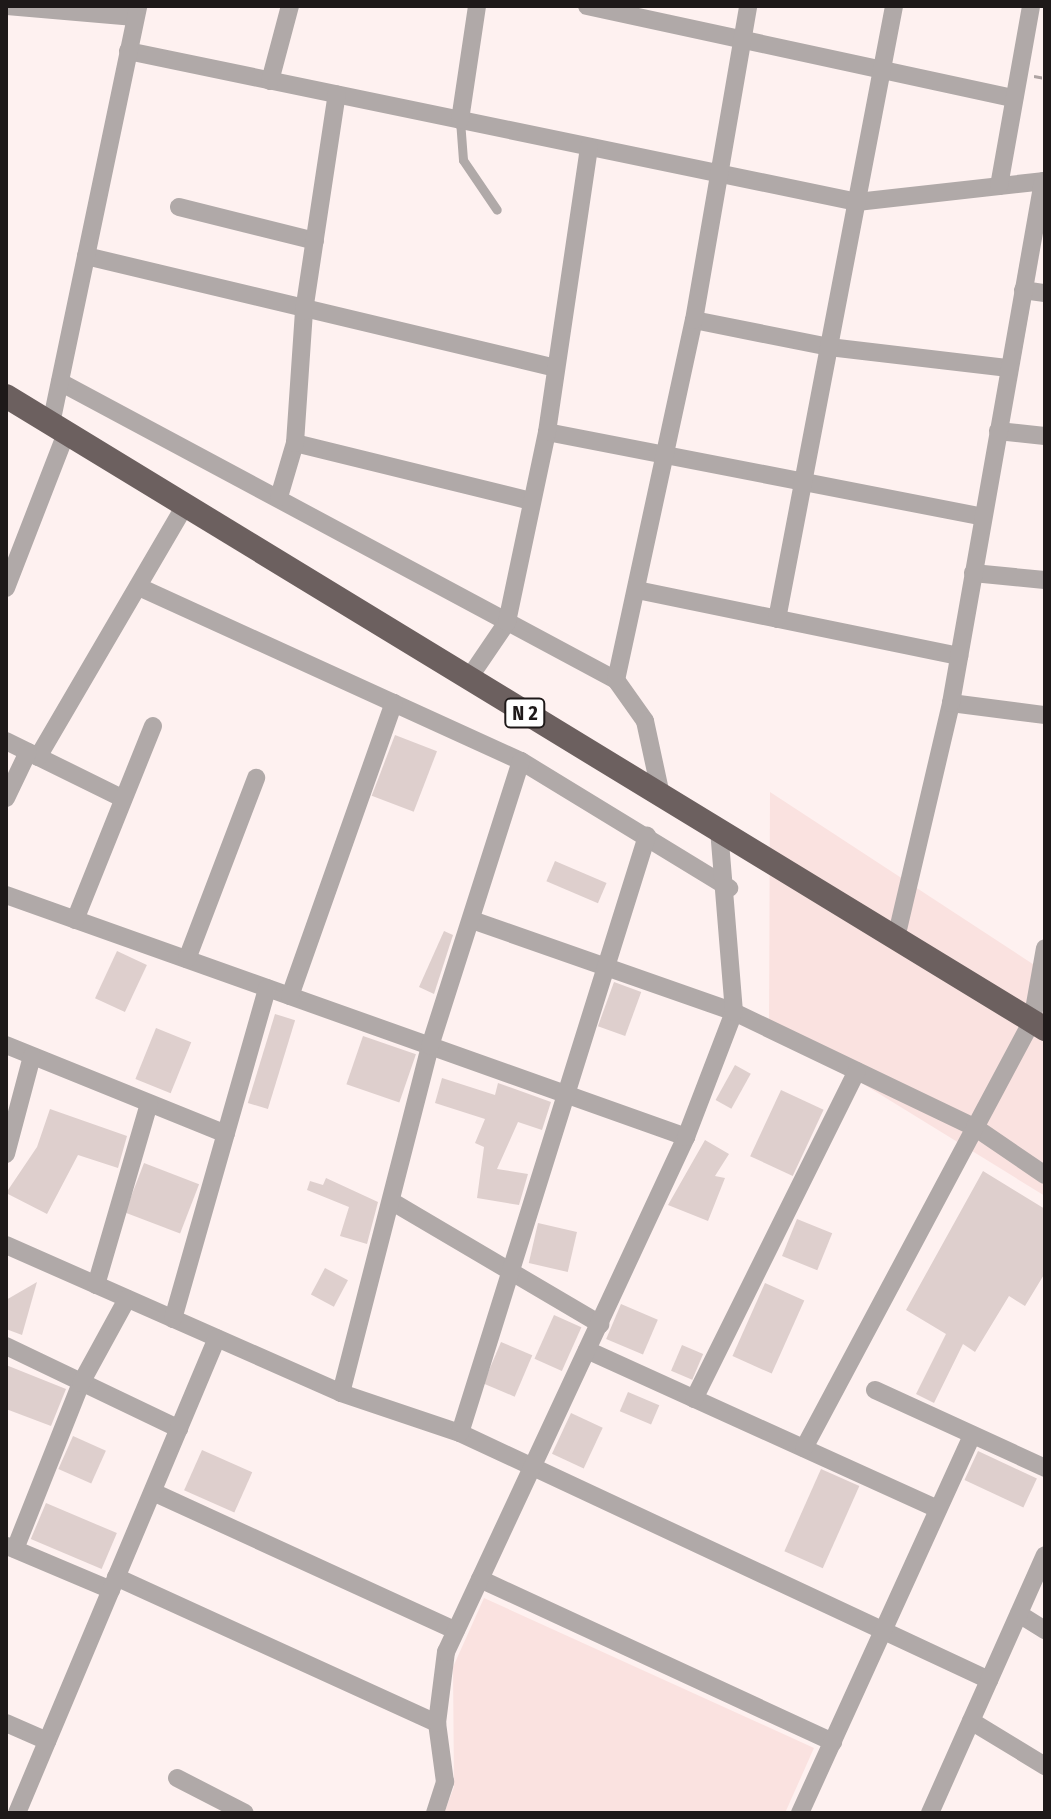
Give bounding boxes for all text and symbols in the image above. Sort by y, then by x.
road number: N 2 [503,697,547,729]

